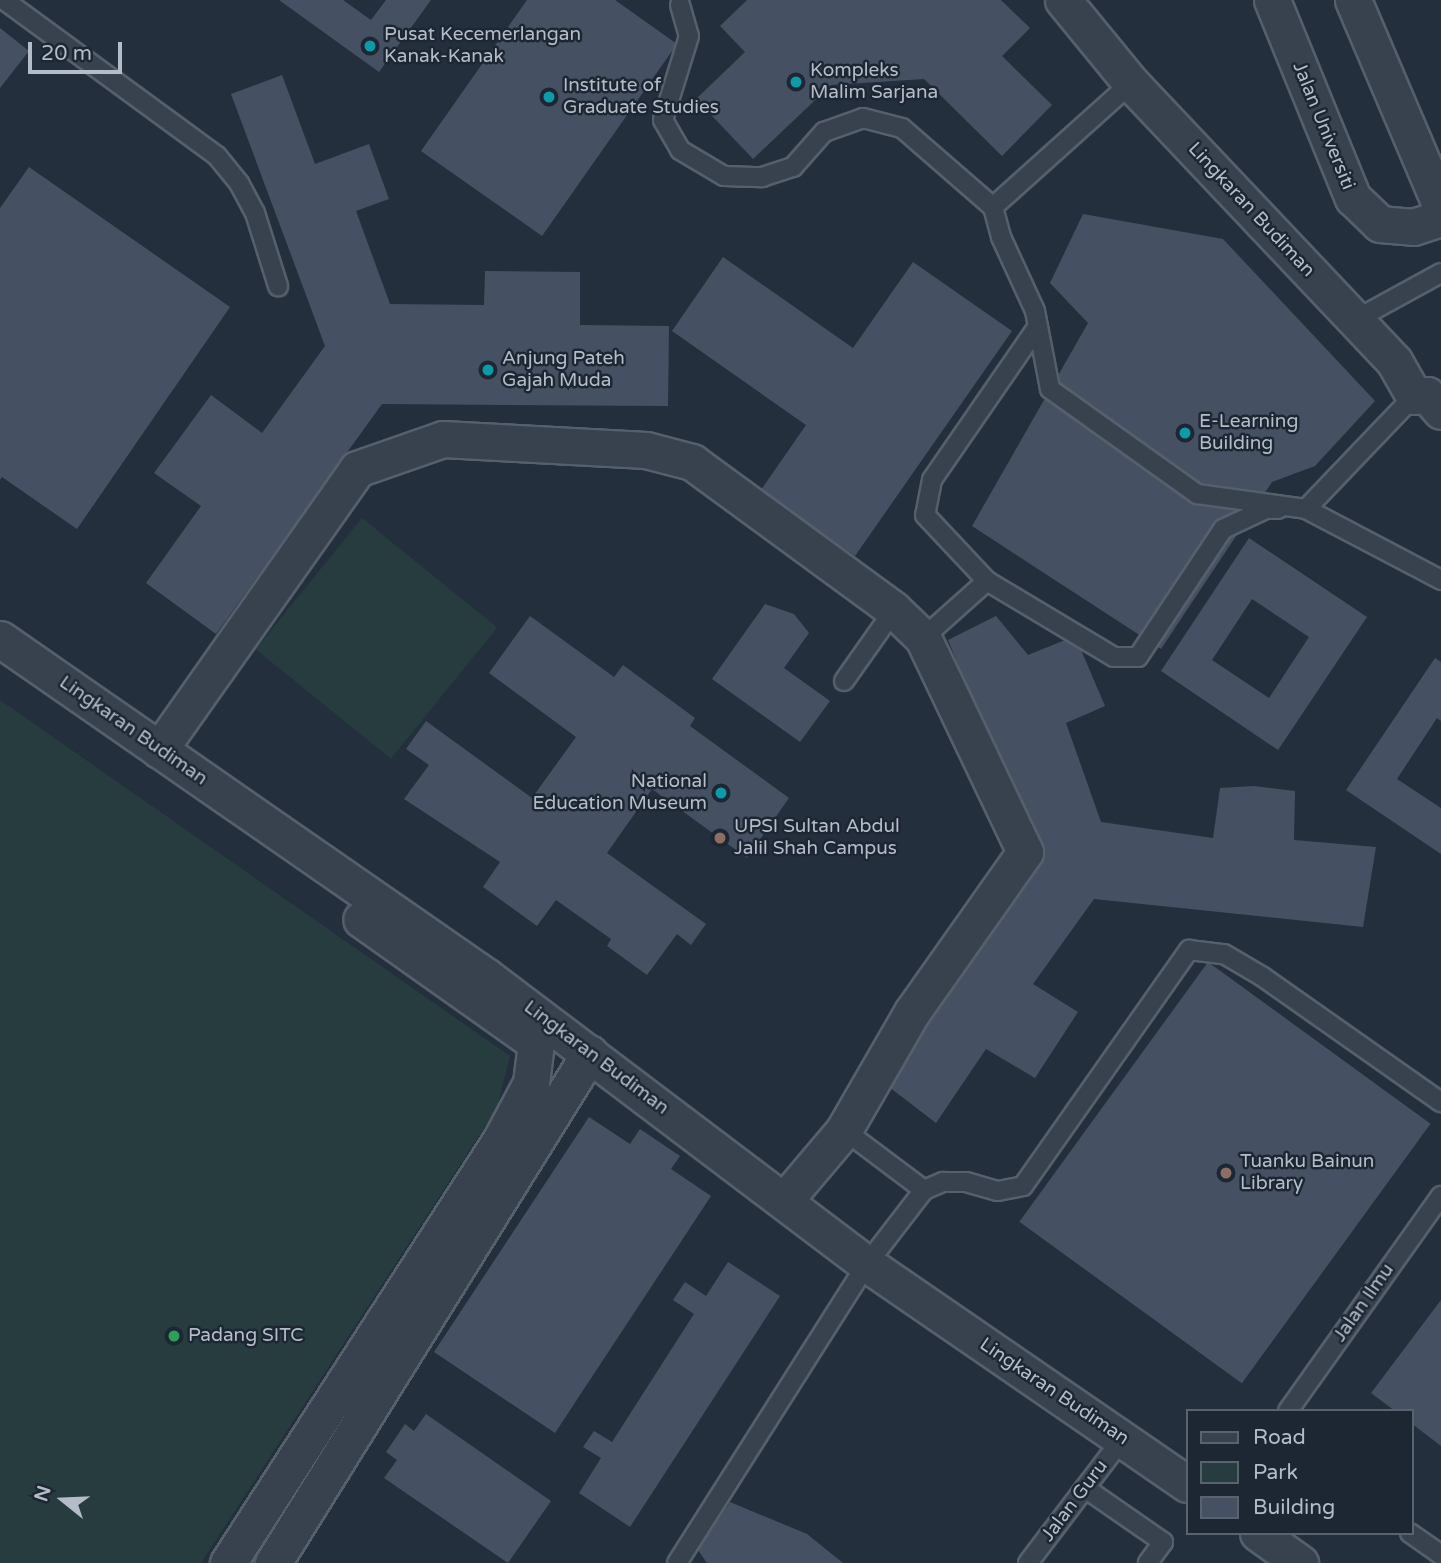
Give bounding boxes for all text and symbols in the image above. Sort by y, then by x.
place label: Pusat Kecemerlangan Kanak-Kanak [384,24,581,68]
scale bar [32,28,126,72]
marker: Pusat Kecemerlangan Kanak-Kanak [362,38,378,54]
text: 20 m [41,41,92,66]
street label: Jalan Universiti [1287,59,1359,193]
place label: Kompleks Malim Sarjana [810,60,938,104]
marker: Kompleks Malim Sarjana [788,74,804,90]
place label: Institute of Graduate Studies [563,75,719,119]
marker: Institute of Graduate Studies [541,89,557,105]
street label: Lingkaran Budiman [1183,138,1319,282]
place label: Anjung Pateh Gajah Muda [502,348,625,392]
marker: Anjung Pateh Gajah Muda [480,362,496,378]
place label: E-Learning Building [1199,411,1298,455]
marker: E-Learning Building [1177,425,1193,441]
street label: Lingkaran Budiman [55,671,211,791]
place label: National Education Museum [532,771,707,815]
marker: National Education Museum [713,785,729,801]
place label: UPSI Sultan Abdul Jalil Shah Campus [734,816,900,860]
marker: UPSI Sultan Abdul Jalil Shah Campus [712,830,728,846]
street label: Lingkaran Budiman [519,996,673,1120]
place label: Tuanku Bainun Library [1240,1151,1374,1195]
marker: Tuanku Bainun Library [1218,1165,1234,1181]
street label: Jalan Ilmu [1329,1259,1399,1347]
place label: Padang SITC [188,1325,304,1347]
marker: Padang SITC [166,1328,182,1344]
street label: Lingkaran Budiman [975,1333,1133,1451]
legend [1186,1409,1413,1535]
text: Road [1253,1425,1306,1450]
street label: Jalan Guru [1037,1456,1113,1546]
text: Park [1253,1460,1298,1485]
north arrow [28,1465,98,1535]
text: N [30,1483,56,1504]
text: Building [1253,1495,1335,1520]

